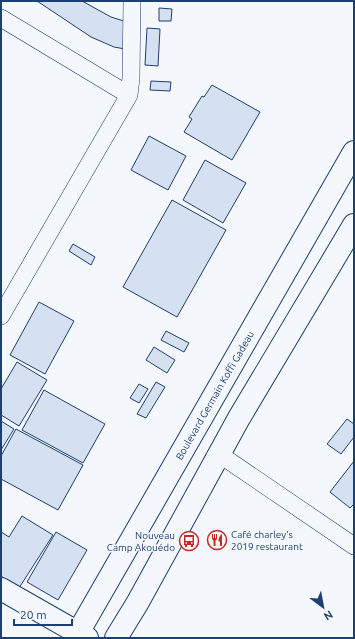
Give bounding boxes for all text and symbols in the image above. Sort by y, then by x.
street label: Boulevard Germain Koffi Gadeau [174,329,256,462]
restaurant icon: Café charley's 2019 restaurant [206,529,228,551]
place label: Café charley's 2019 restaurant [231,529,303,552]
place label: Nouveau Camp Akouédo [107,530,175,553]
bus stop icon: Nouveau Camp Akouédo [178,530,200,552]
north arrow [303,587,343,627]
scale bar [14,601,72,627]
text: 20 m [20,608,47,621]
text: N [322,608,335,623]

